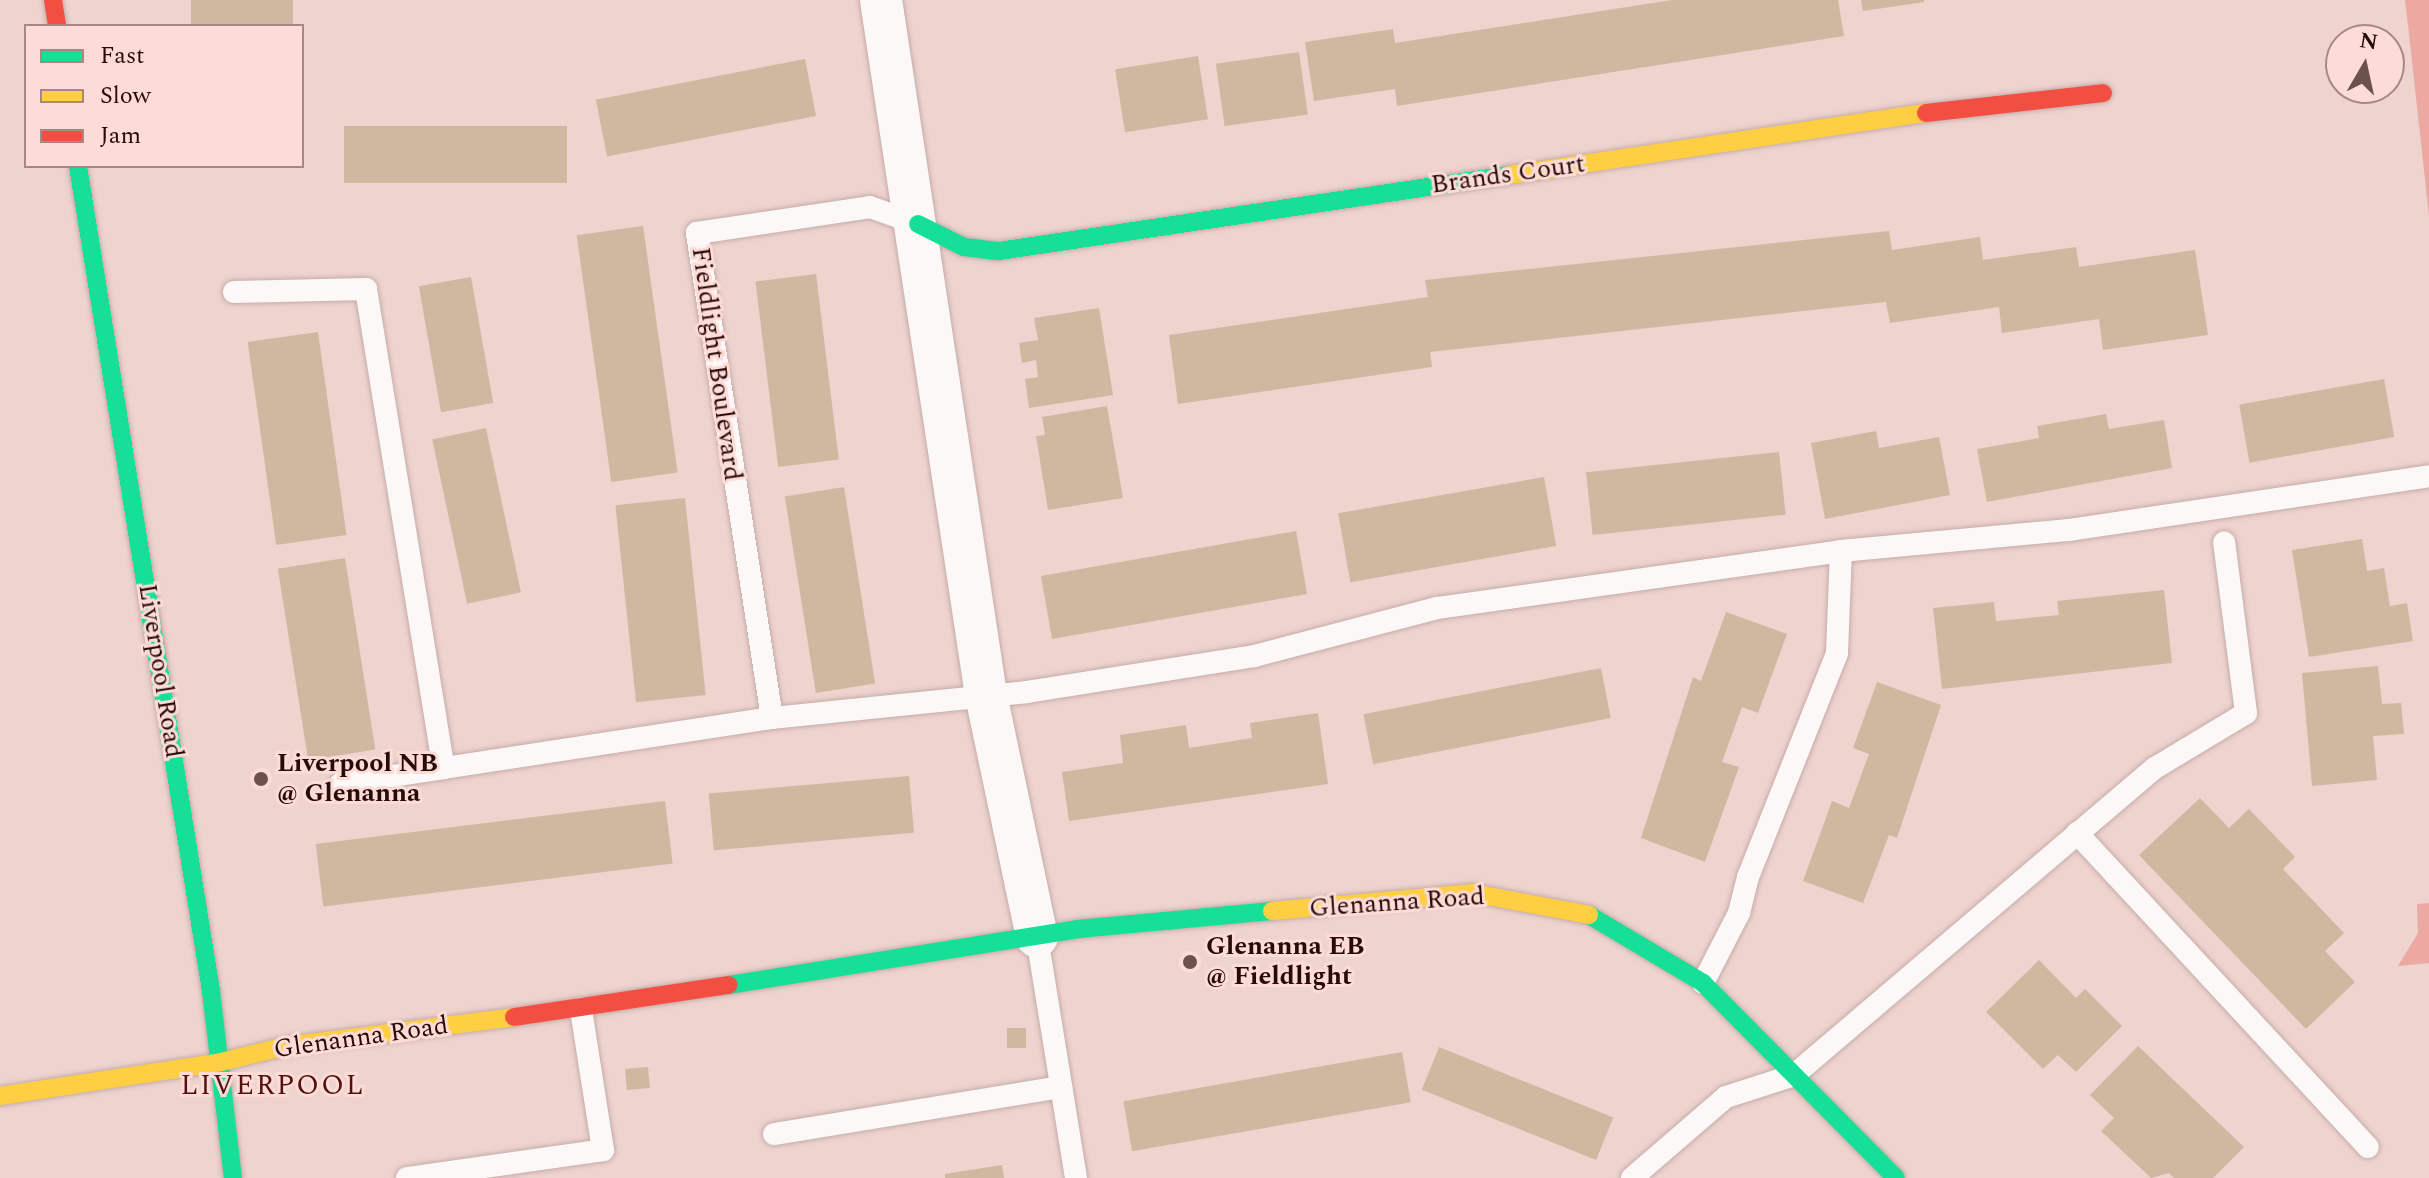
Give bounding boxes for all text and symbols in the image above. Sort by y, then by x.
legend [24,24,304,168]
north arrow [2325,24,2405,104]
text: N [2357,24,2380,59]
text: Fast [100,38,145,74]
text: Slow [100,78,151,114]
text: Jam [100,118,141,154]
street label: Brands Court [1429,149,1587,201]
street label: Fieldlight Boulevard [684,245,748,483]
street label: Liverpool Road [131,582,189,760]
place label: Liverpool NB @ Glenanna [277,748,438,810]
marker: Liverpool NB @ Glenanna [252,770,270,788]
street label: Glenanna Road [1308,881,1486,925]
place label: Glenanna EB @ Fieldlight [1206,931,1364,992]
marker: Glenanna EB @ Fieldlight [1181,953,1199,971]
street label: Glenanna Road [272,1010,450,1066]
district label: LIVERPOOL [181,1069,365,1103]

